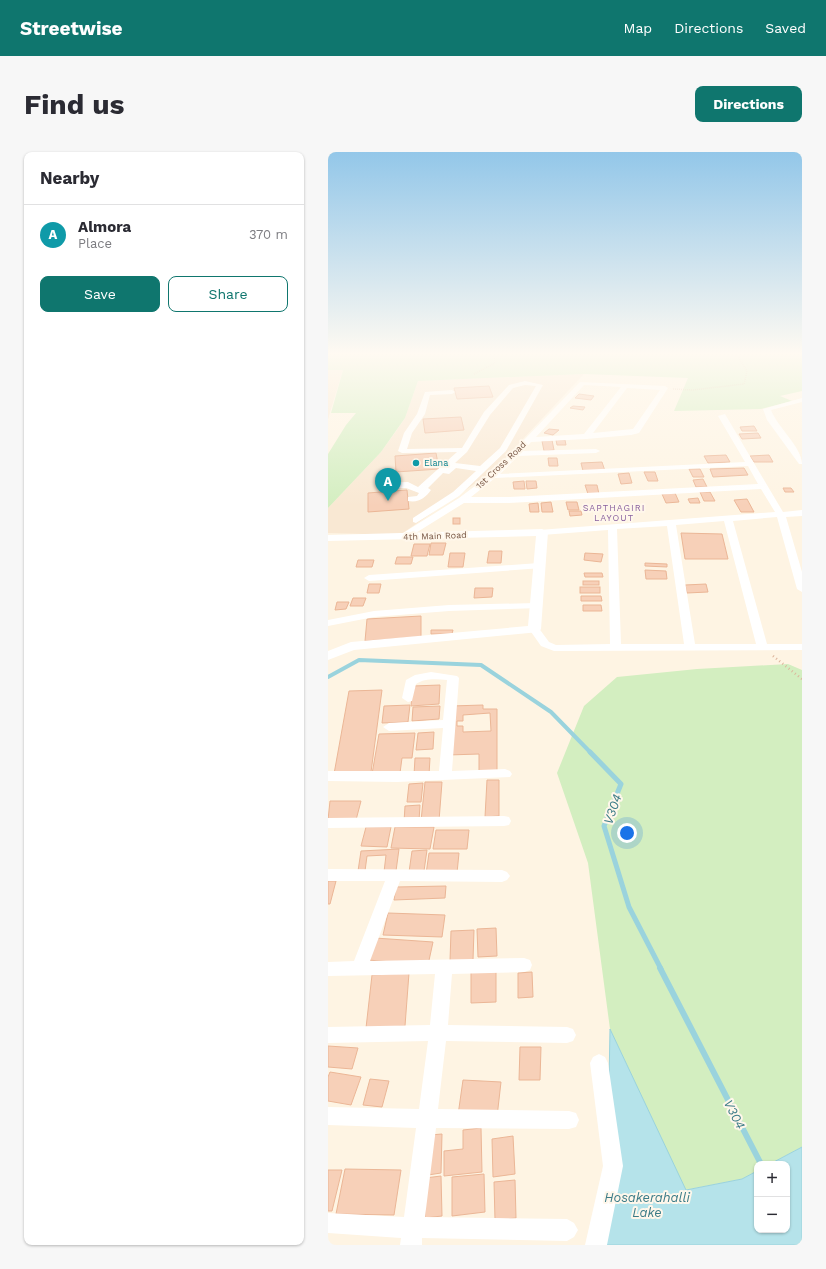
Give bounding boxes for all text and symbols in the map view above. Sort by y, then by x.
text: Streetwise [20,17,123,40]
text: Map [624,20,652,36]
text: Directions [674,20,743,36]
text: Saved [765,20,806,36]
button: Directions [695,86,802,122]
text: Find us [24,88,124,121]
text: Nearby [40,168,99,188]
text: Almora [78,218,131,236]
text: A [49,227,57,242]
text: 370 m [249,227,288,242]
text: Place [78,236,112,251]
button: Save [40,276,160,312]
button: Share [168,276,288,312]
street label: 1st Cross Road [474,439,528,491]
marker: Elana [411,458,421,468]
place label: Elana [424,458,448,468]
pin: A [375,468,401,501]
district label: SAPTHAGIRI LAYOUT [583,503,645,523]
street label: 4th Main Road [403,530,467,542]
water label: V304 [600,792,625,826]
your location [617,823,637,843]
water label: V304 [721,1097,748,1131]
map controls [754,1161,790,1233]
button: + [754,1161,790,1197]
water label: Hosakerahalli Lake [604,1190,690,1220]
button: − [754,1197,790,1233]

